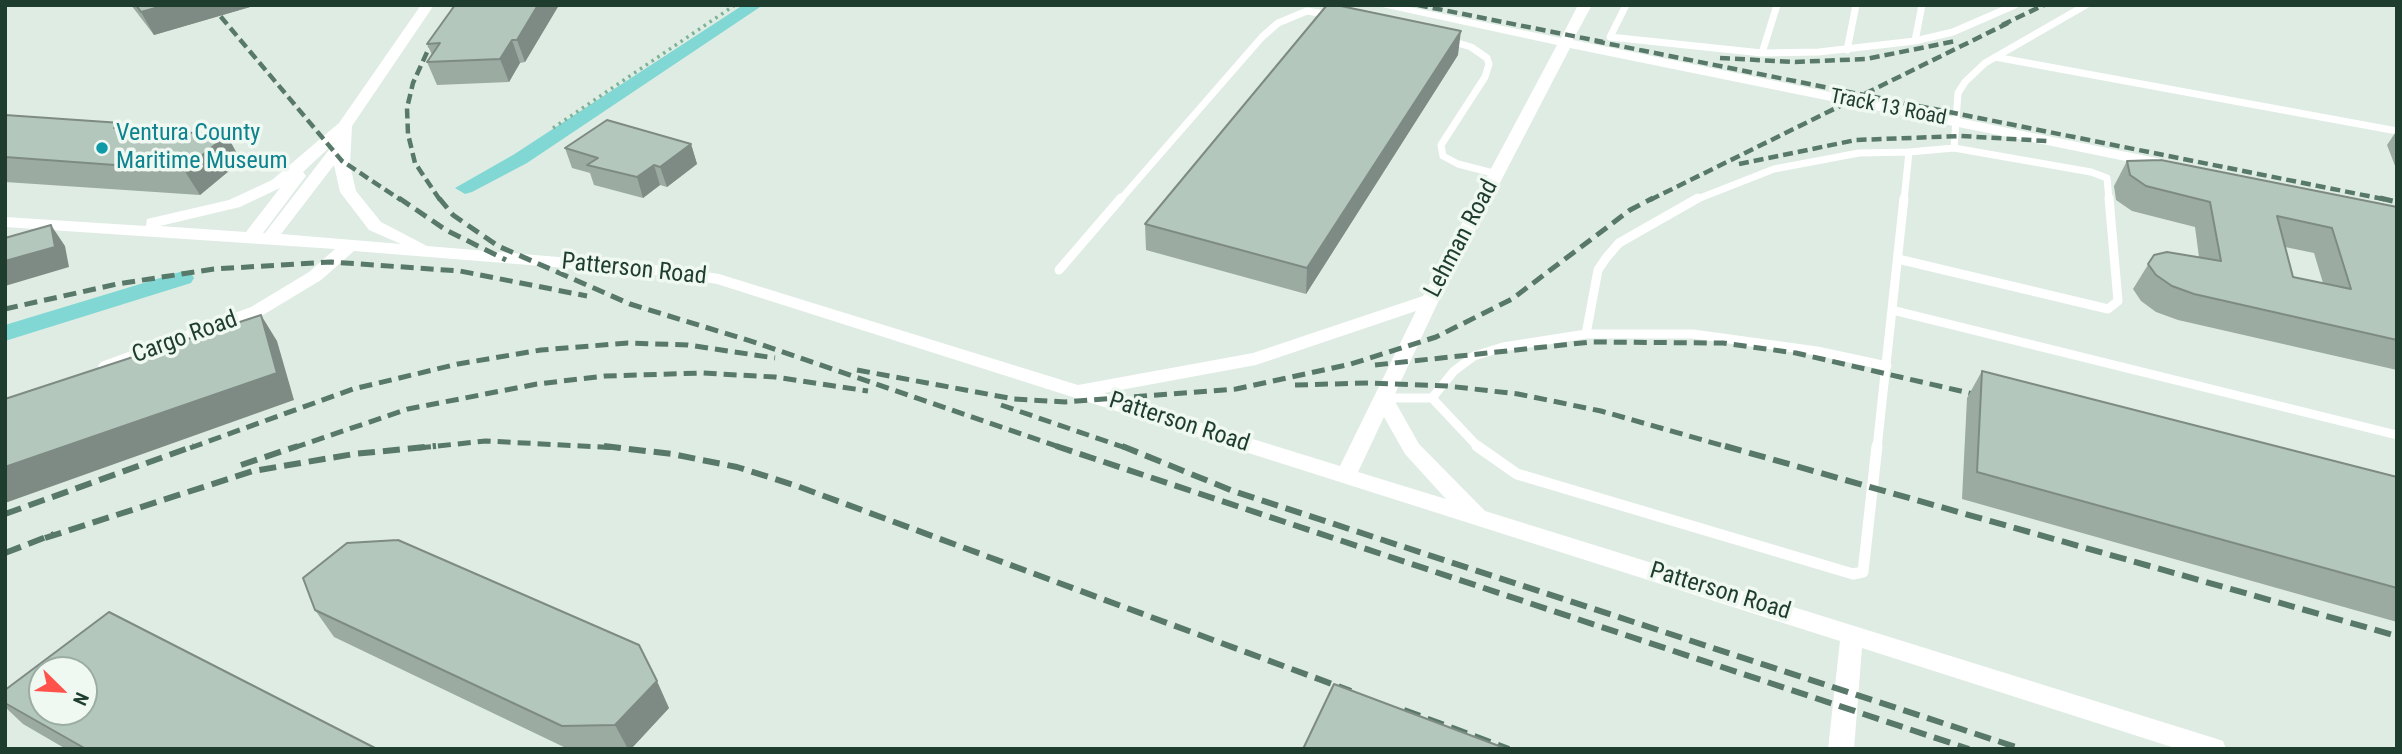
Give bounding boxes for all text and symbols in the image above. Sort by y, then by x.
street label: Track 13 Road [1828,84,1948,132]
place label: Ventura County Maritime Museum [116,120,287,176]
marker: Ventura County Maritime Museum [94,140,110,156]
street label: Lehman Road [1419,175,1505,303]
street label: Patterson Road [560,248,708,292]
street label: Cargo Road [129,306,241,370]
street label: Patterson Road [1105,387,1253,459]
street label: Patterson Road [1646,557,1794,627]
north arrow [28,656,98,726]
text: N [68,689,94,709]

